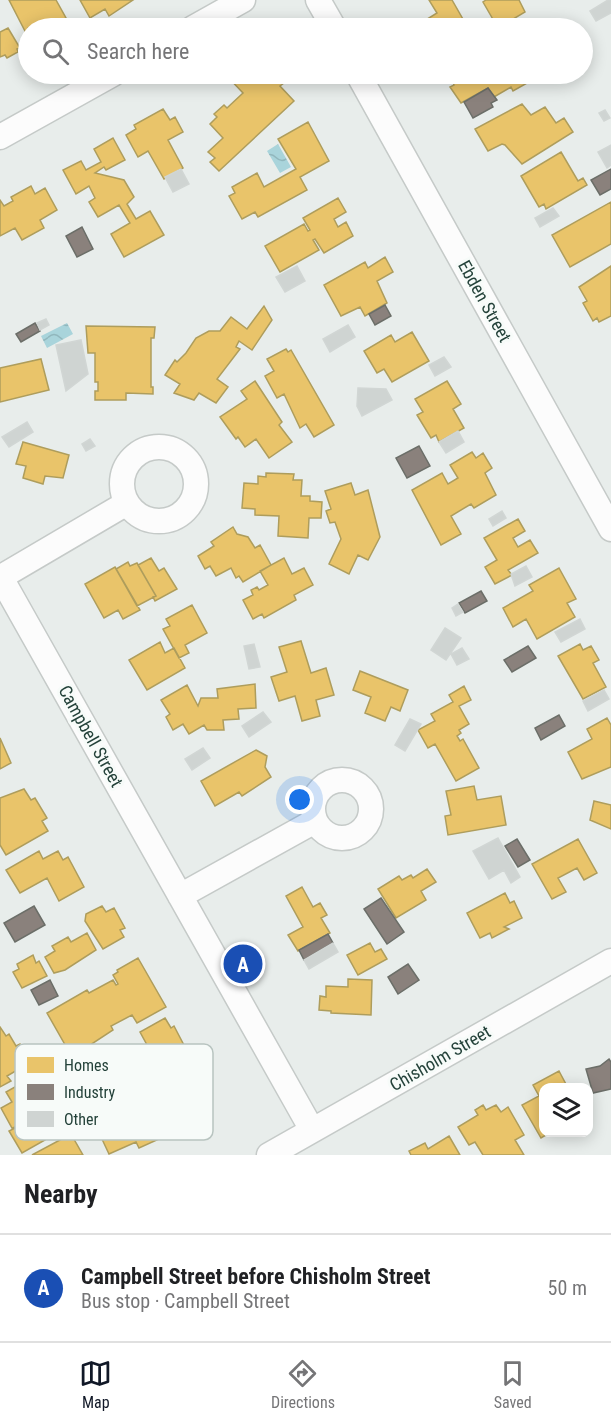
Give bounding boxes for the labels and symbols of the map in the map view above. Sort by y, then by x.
street label: Ebden Street [454,256,516,346]
street label: Campbell Street [54,681,128,791]
your location [285,785,314,814]
pin: A [224,942,262,986]
street label: Chisholm Street [386,1021,494,1095]
legend [15,1044,213,1140]
text: Homes [64,1056,109,1075]
text: Industry [64,1083,115,1102]
text: Other [64,1110,99,1129]

